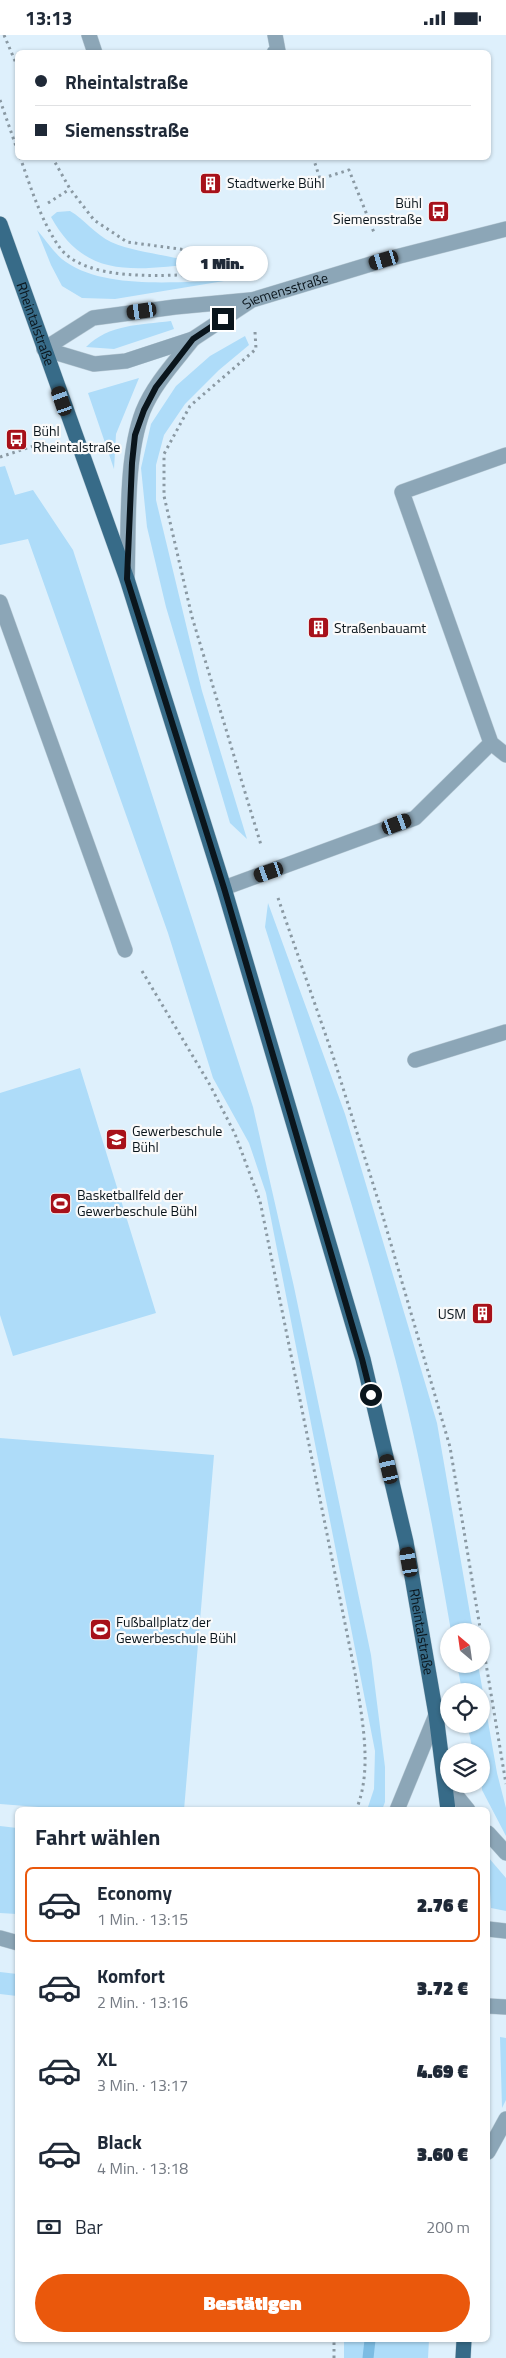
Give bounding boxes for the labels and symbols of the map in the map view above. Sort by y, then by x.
building icon: Stadtwerke Bühl [199,171,223,195]
place label: Stadtwerke Bühl [227,172,325,193]
place label: Bühl Siemensstraße [333,192,422,229]
bus stop icon: Bühl Siemensstraße [426,199,450,223]
callout: 1 Min. [177,247,269,281]
car [367,248,400,272]
street label: Siemensstraße [238,267,330,314]
street label: Rheintalstraße [12,279,61,368]
car [126,301,157,321]
route end [212,308,234,330]
car [50,384,73,418]
place label: Bühl Rheintalstraße [33,420,120,457]
bus stop icon: Bühl Rheintalstraße [5,427,29,451]
building icon: Straßenbauamt [306,616,330,640]
place label: Straßenbauamt [334,617,426,638]
car [380,812,413,836]
car [252,860,285,884]
place label: Gewerbeschule Bühl [132,1120,222,1157]
school or university icon: Gewerbeschule Bühl [104,1127,128,1151]
place label: Basketballfeld der Gewerbeschule Bühl [77,1184,197,1221]
sports icon: Basketballfeld der Gewerbeschule Bühl [49,1191,73,1215]
building icon: USM [470,1302,494,1326]
place label: USM [438,1303,466,1324]
route start [360,1384,382,1406]
car [378,1453,399,1485]
car [399,1546,418,1578]
street label: Rheintalstraße [404,1587,440,1676]
place label: Fußballplatz der Gewerbeschule Bühl [116,1611,236,1648]
sports icon: Fußballplatz der Gewerbeschule Bühl [88,1618,112,1642]
north arrow [440,1623,490,1673]

